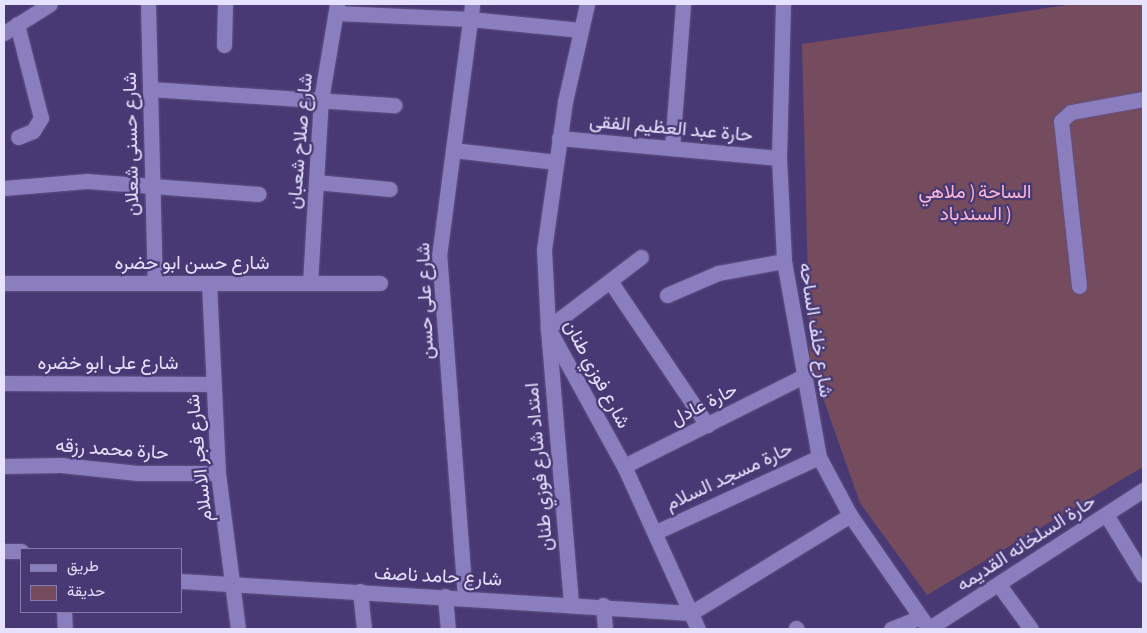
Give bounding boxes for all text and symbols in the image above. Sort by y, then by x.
street label: شارع حسنى شعلان [118,72,144,216]
street label: شارع صلاح شعبان [283,72,317,210]
street label: حارة عبد العظيم الفقى [588,110,754,146]
park label: الساحة ( ملاهي السندباد ) [918,181,1032,225]
street label: شارع على حسن [412,242,438,360]
street label: شارع حسن ابو حضره [114,252,270,274]
street label: شارع خلف الساحه [794,261,838,399]
street label: شارع فوزي طنان [559,316,635,432]
street label: شارع على ابو خضره [38,352,178,374]
street label: حارة عادل [667,378,741,430]
street label: امتداد شارع فوزي طنان [520,382,558,552]
street label: شارع فجر الاسلام [181,393,217,523]
street label: حارة محمد رزقه [55,434,169,464]
street label: حارة مسجد السلام [662,437,796,515]
street label: حارة السلخانه القديمه [952,490,1100,596]
legend [20,548,182,613]
text: طريق [67,556,99,575]
street label: شارع حامد ناصف [373,561,503,591]
text: حديقة [67,581,105,600]

